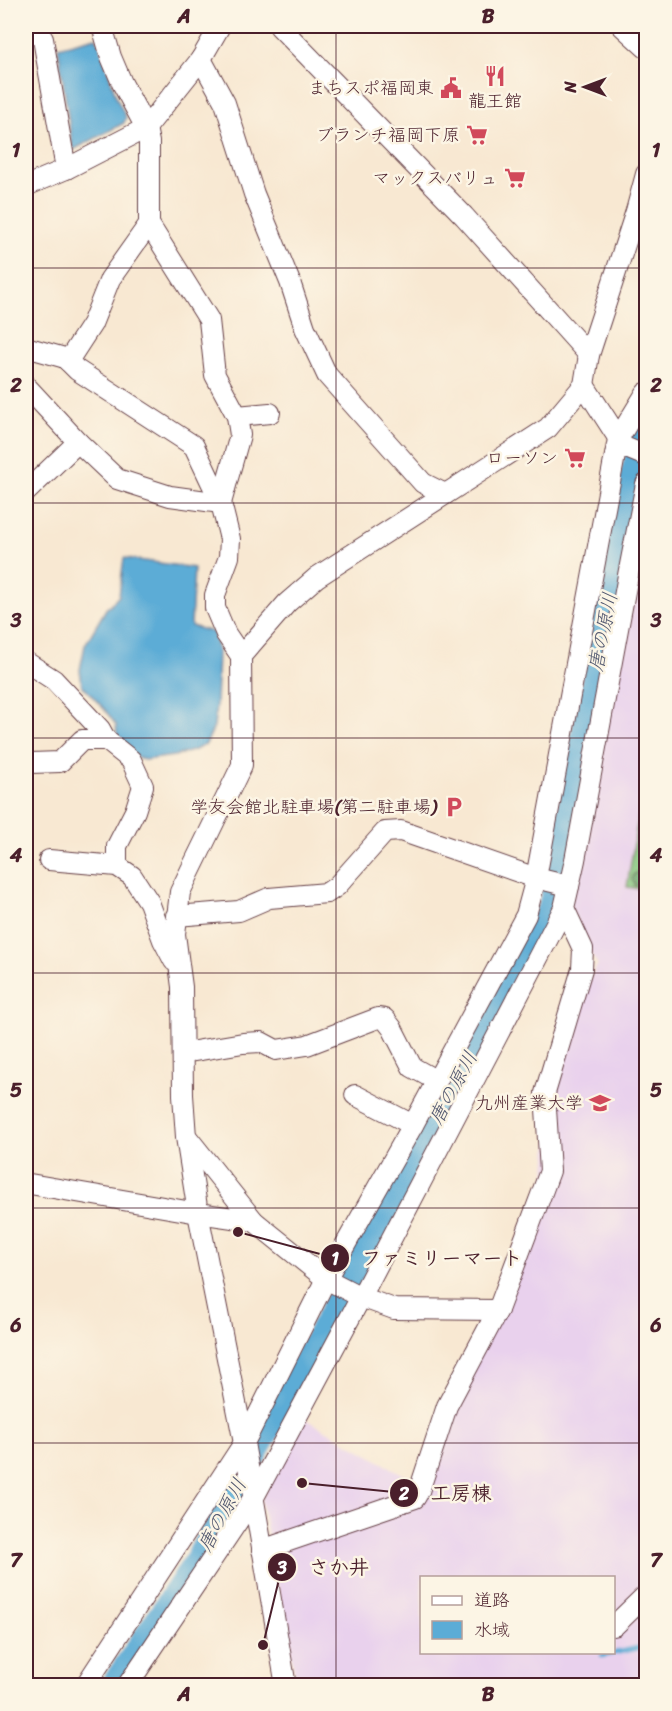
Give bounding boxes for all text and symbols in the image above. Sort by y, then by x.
text: A [176,0,191,34]
text: B [482,0,495,34]
north arrow [555,57,615,117]
restaurant icon: 龍王館 [483,64,507,88]
place label: まちスポ福岡東 [308,72,434,104]
public building icon: まちスポ福岡東 [439,76,463,100]
text: N [556,81,585,94]
place label: 龍王館 [468,85,522,117]
place label: ブランチ福岡下原 [316,119,460,151]
supermarket icon: ブランチ福岡下原 [465,123,489,147]
text: 1 [12,133,21,168]
text: 1 [652,133,661,168]
place label: マックスバリュ [372,162,498,194]
supermarket icon: マックスバリュ [503,166,527,190]
text: 2 [9,368,22,403]
text: 2 [649,368,662,403]
place label: ローソン [486,442,558,474]
supermarket icon: ローソン [563,446,587,470]
water label: 唐の原川 [578,589,628,675]
text: 3 [10,603,22,638]
text: 3 [650,603,662,638]
place label: 学友会館北駐車場(第二駐車場) [190,791,439,823]
parking icon: 学友会館北駐車場(第二駐車場) [442,795,466,819]
text: 4 [9,838,23,873]
text: 4 [649,838,663,873]
water label: 唐の原川 [419,1044,487,1132]
text: 5 [10,1073,22,1108]
text: 5 [650,1073,662,1108]
place label: 九州産業大学 [475,1087,583,1119]
school or university icon: 九州産業大学 [588,1091,612,1115]
callout: ファミリーマート [320,1239,534,1277]
text: ファミリーマート [362,1241,522,1276]
text: 1 [331,1243,339,1275]
text: 6 [9,1308,22,1343]
text: 6 [649,1308,662,1343]
water label: 唐の原川 [188,1471,256,1559]
callout: 工房棟 [389,1474,503,1512]
text: 工房棟 [431,1476,492,1511]
text: 2 [398,1478,410,1510]
text: 7 [10,1543,23,1578]
text: 7 [650,1543,663,1578]
callout: さか井 [267,1548,381,1586]
text: さか井 [309,1550,369,1585]
text: 3 [276,1552,287,1584]
legend [420,1576,615,1654]
text: 道路 [474,1584,510,1616]
text: 水域 [474,1614,510,1646]
text: A [176,1677,191,1711]
text: B [482,1677,495,1711]

